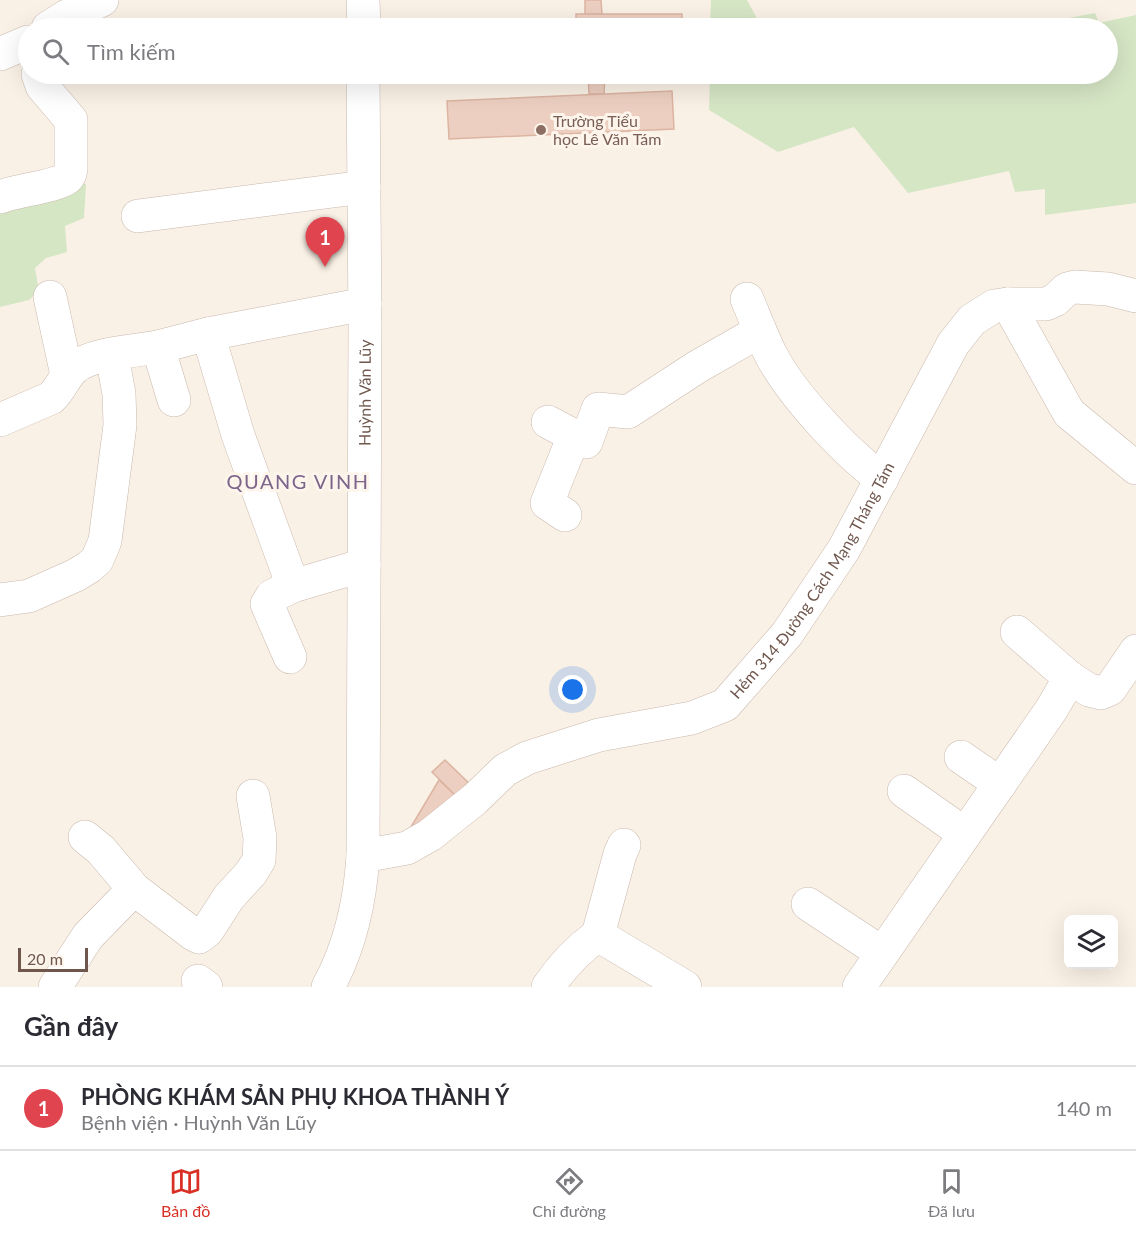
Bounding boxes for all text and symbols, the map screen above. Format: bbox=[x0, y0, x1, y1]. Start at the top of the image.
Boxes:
search box bbox=[18, 18, 1118, 84]
icon: search bbox=[39, 35, 72, 68]
text: Tìm kiếm bbox=[87, 38, 176, 65]
place label: Trường Tiểu học Lê Văn Tám bbox=[553, 111, 661, 148]
marker: Trường Tiểu học Lê Văn Tám bbox=[534, 123, 548, 137]
pin: 1 bbox=[306, 218, 344, 267]
street label: Huỳnh Văn Lũy bbox=[355, 339, 374, 446]
street label: Hẻm 314 Đường Cách Mạng Tháng Tám bbox=[725, 459, 898, 702]
district label: QUANG VINH bbox=[227, 469, 369, 493]
your location bbox=[558, 675, 587, 704]
map controls bbox=[1064, 915, 1118, 969]
button: layers bbox=[1064, 915, 1118, 969]
scale bar bbox=[18, 945, 88, 972]
text: 20 m bbox=[27, 949, 63, 968]
text: Gần đây bbox=[24, 1010, 118, 1042]
text: PHÒNG KHÁM SẢN PHỤ KHOA THÀNH Ý bbox=[81, 1083, 509, 1110]
text: 1 bbox=[38, 1096, 49, 1120]
text: 140 m bbox=[1056, 1096, 1112, 1120]
text: Bệnh viện · Huỳnh Văn Lũy bbox=[81, 1110, 316, 1134]
tab: Bản đồ bbox=[161, 1165, 210, 1220]
tab: Chỉ đường bbox=[532, 1165, 606, 1220]
tab: Đã lưu bbox=[928, 1165, 975, 1220]

